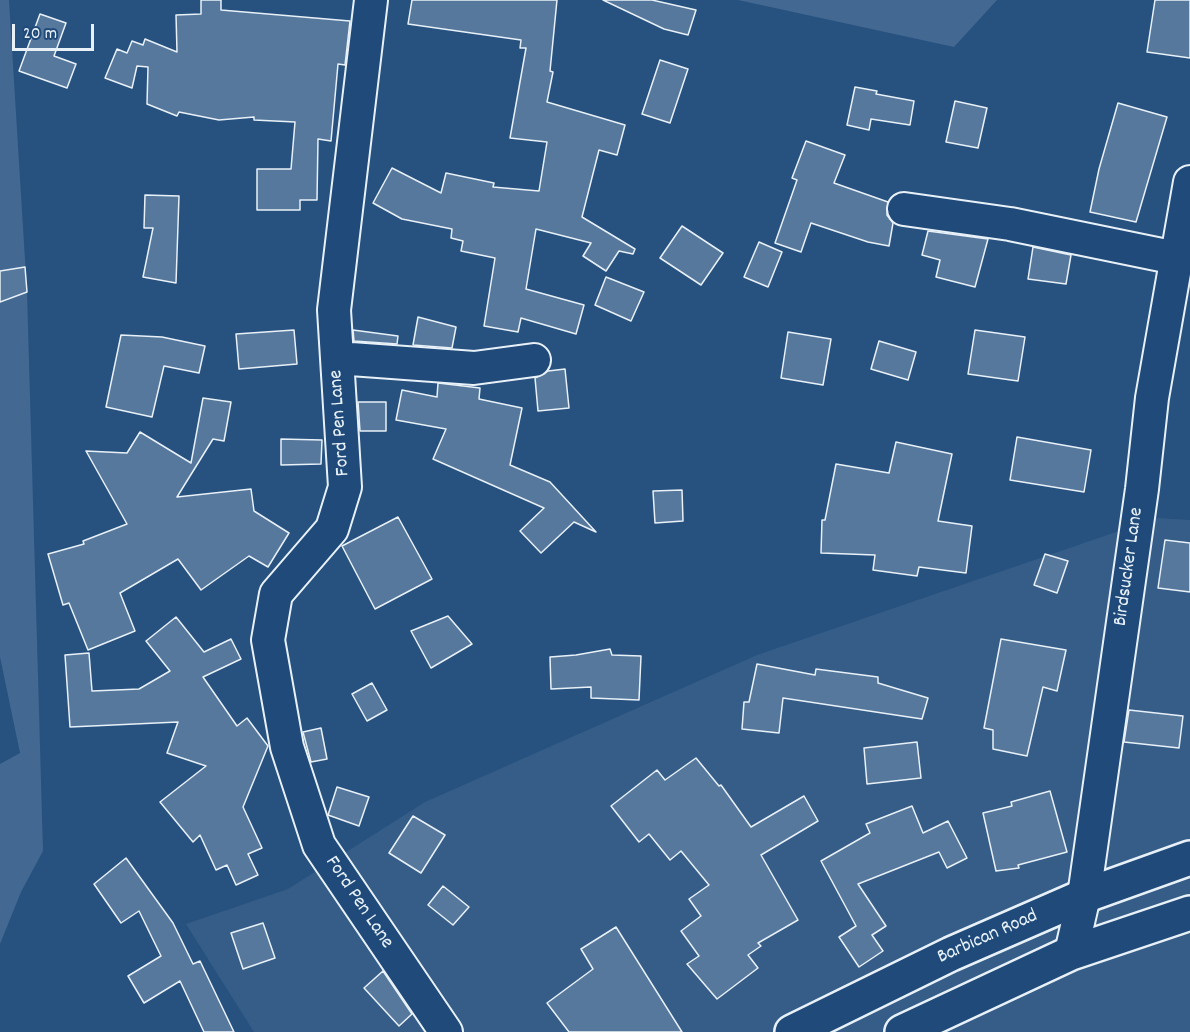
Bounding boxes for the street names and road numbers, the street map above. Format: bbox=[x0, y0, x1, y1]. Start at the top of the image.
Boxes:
street label: Ford Pen Lane bbox=[325, 369, 357, 477]
street label: Birdsucker Lane bbox=[1110, 506, 1150, 628]
street label: Ford Pen Lane bbox=[318, 852, 398, 954]
street label: Barbican Road bbox=[934, 905, 1042, 971]

